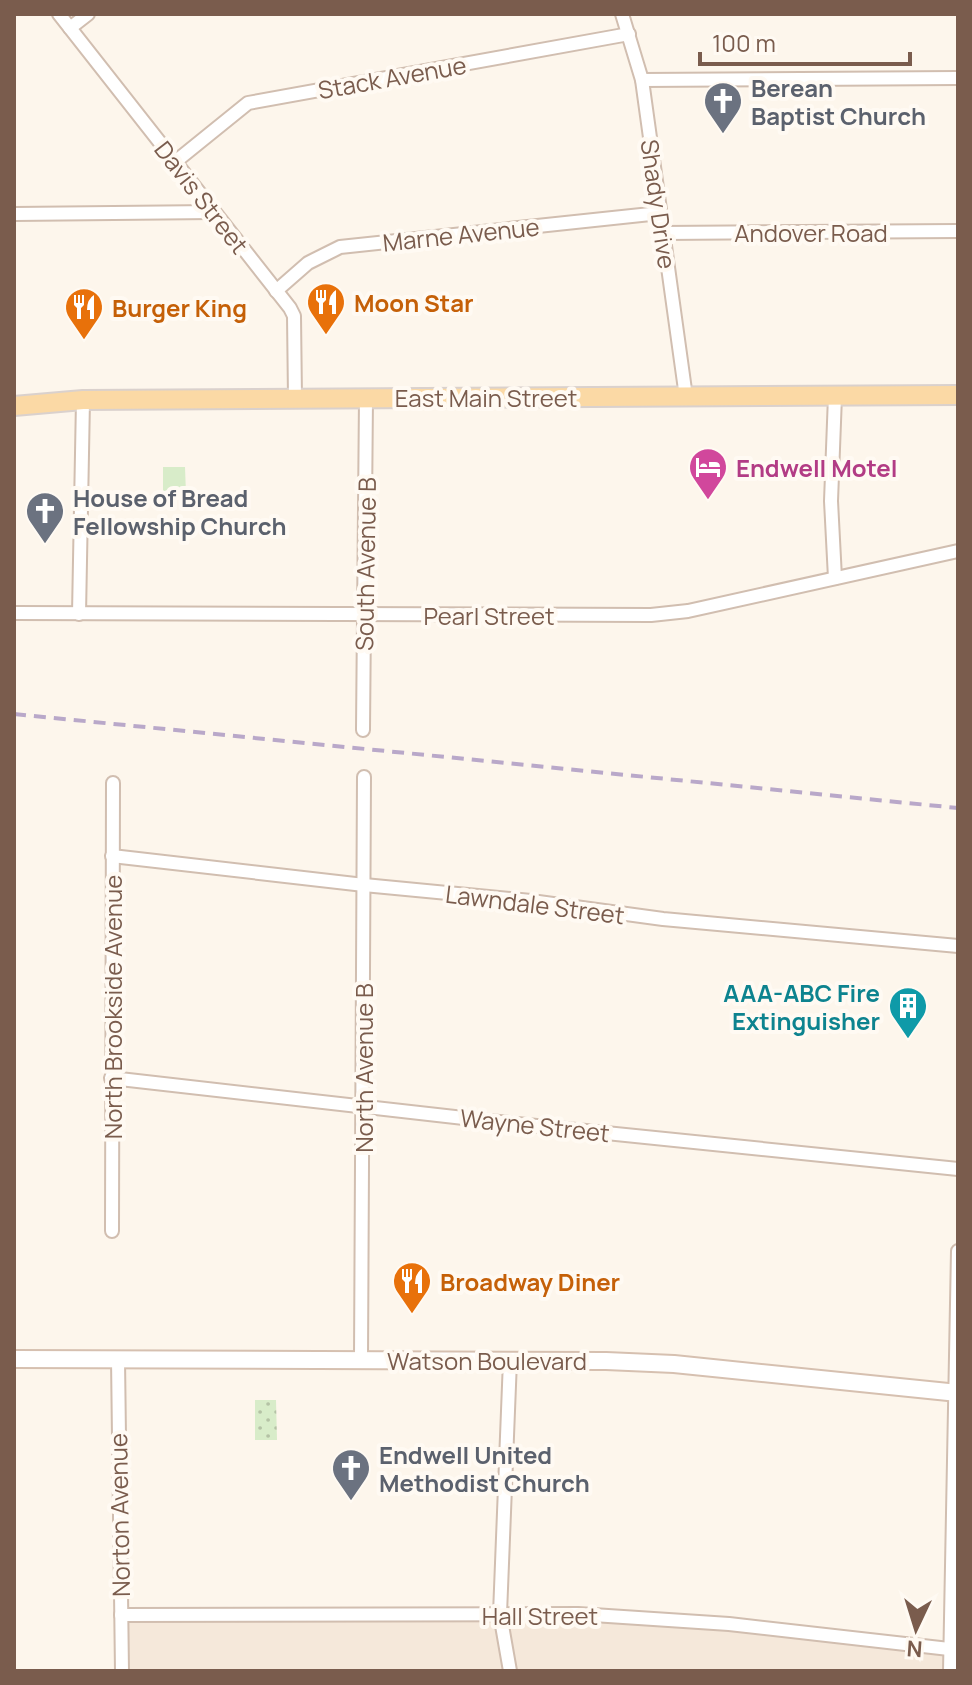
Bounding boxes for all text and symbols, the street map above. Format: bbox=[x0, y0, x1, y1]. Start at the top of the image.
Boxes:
scale bar bbox=[700, 16, 910, 66]
text: 100 m bbox=[712, 26, 776, 59]
street label: Stack Avenue bbox=[315, 48, 469, 106]
place label: Berean Baptist Church bbox=[751, 71, 926, 132]
church icon: Berean Baptist Church bbox=[702, 80, 744, 135]
street label: Davis Street bbox=[148, 134, 256, 260]
street label: Shady Drive bbox=[634, 137, 684, 271]
street label: Marne Avenue bbox=[381, 209, 541, 259]
street label: Andover Road bbox=[734, 216, 888, 249]
restaurant icon: Moon Star bbox=[305, 281, 347, 336]
restaurant icon: Burger King bbox=[63, 286, 105, 341]
place label: Moon Star bbox=[354, 286, 474, 319]
place label: Burger King bbox=[112, 291, 247, 324]
street label: East Main Street bbox=[395, 381, 577, 414]
hotel icon: Endwell Motel bbox=[687, 446, 729, 501]
place label: Endwell Motel bbox=[736, 451, 897, 484]
street label: South Avenue B bbox=[347, 477, 383, 651]
place label: House of Bread Fellowship Church bbox=[73, 481, 286, 542]
church icon: House of Bread Fellowship Church bbox=[24, 490, 66, 545]
street label: Pearl Street bbox=[423, 599, 555, 632]
street label: North Brookside Avenue bbox=[96, 875, 129, 1139]
street label: Lawndale Street bbox=[444, 877, 626, 931]
place label: AAA-ABC Fire Extinguisher bbox=[723, 976, 880, 1037]
street label: North Avenue B bbox=[347, 983, 380, 1153]
building icon: AAA-ABC Fire Extinguisher bbox=[887, 985, 929, 1040]
street label: Wayne Street bbox=[459, 1101, 611, 1149]
restaurant icon: Broadway Diner bbox=[391, 1260, 433, 1315]
place label: Broadway Diner bbox=[440, 1265, 620, 1298]
street label: Watson Boulevard bbox=[387, 1344, 587, 1377]
street label: Norton Avenue bbox=[101, 1433, 137, 1597]
place label: Endwell United Methodist Church bbox=[379, 1438, 590, 1499]
church icon: Endwell United Methodist Church bbox=[330, 1447, 372, 1502]
north arrow bbox=[876, 1589, 956, 1669]
street label: Hall Street bbox=[482, 1599, 598, 1632]
text: N bbox=[906, 1633, 924, 1664]

